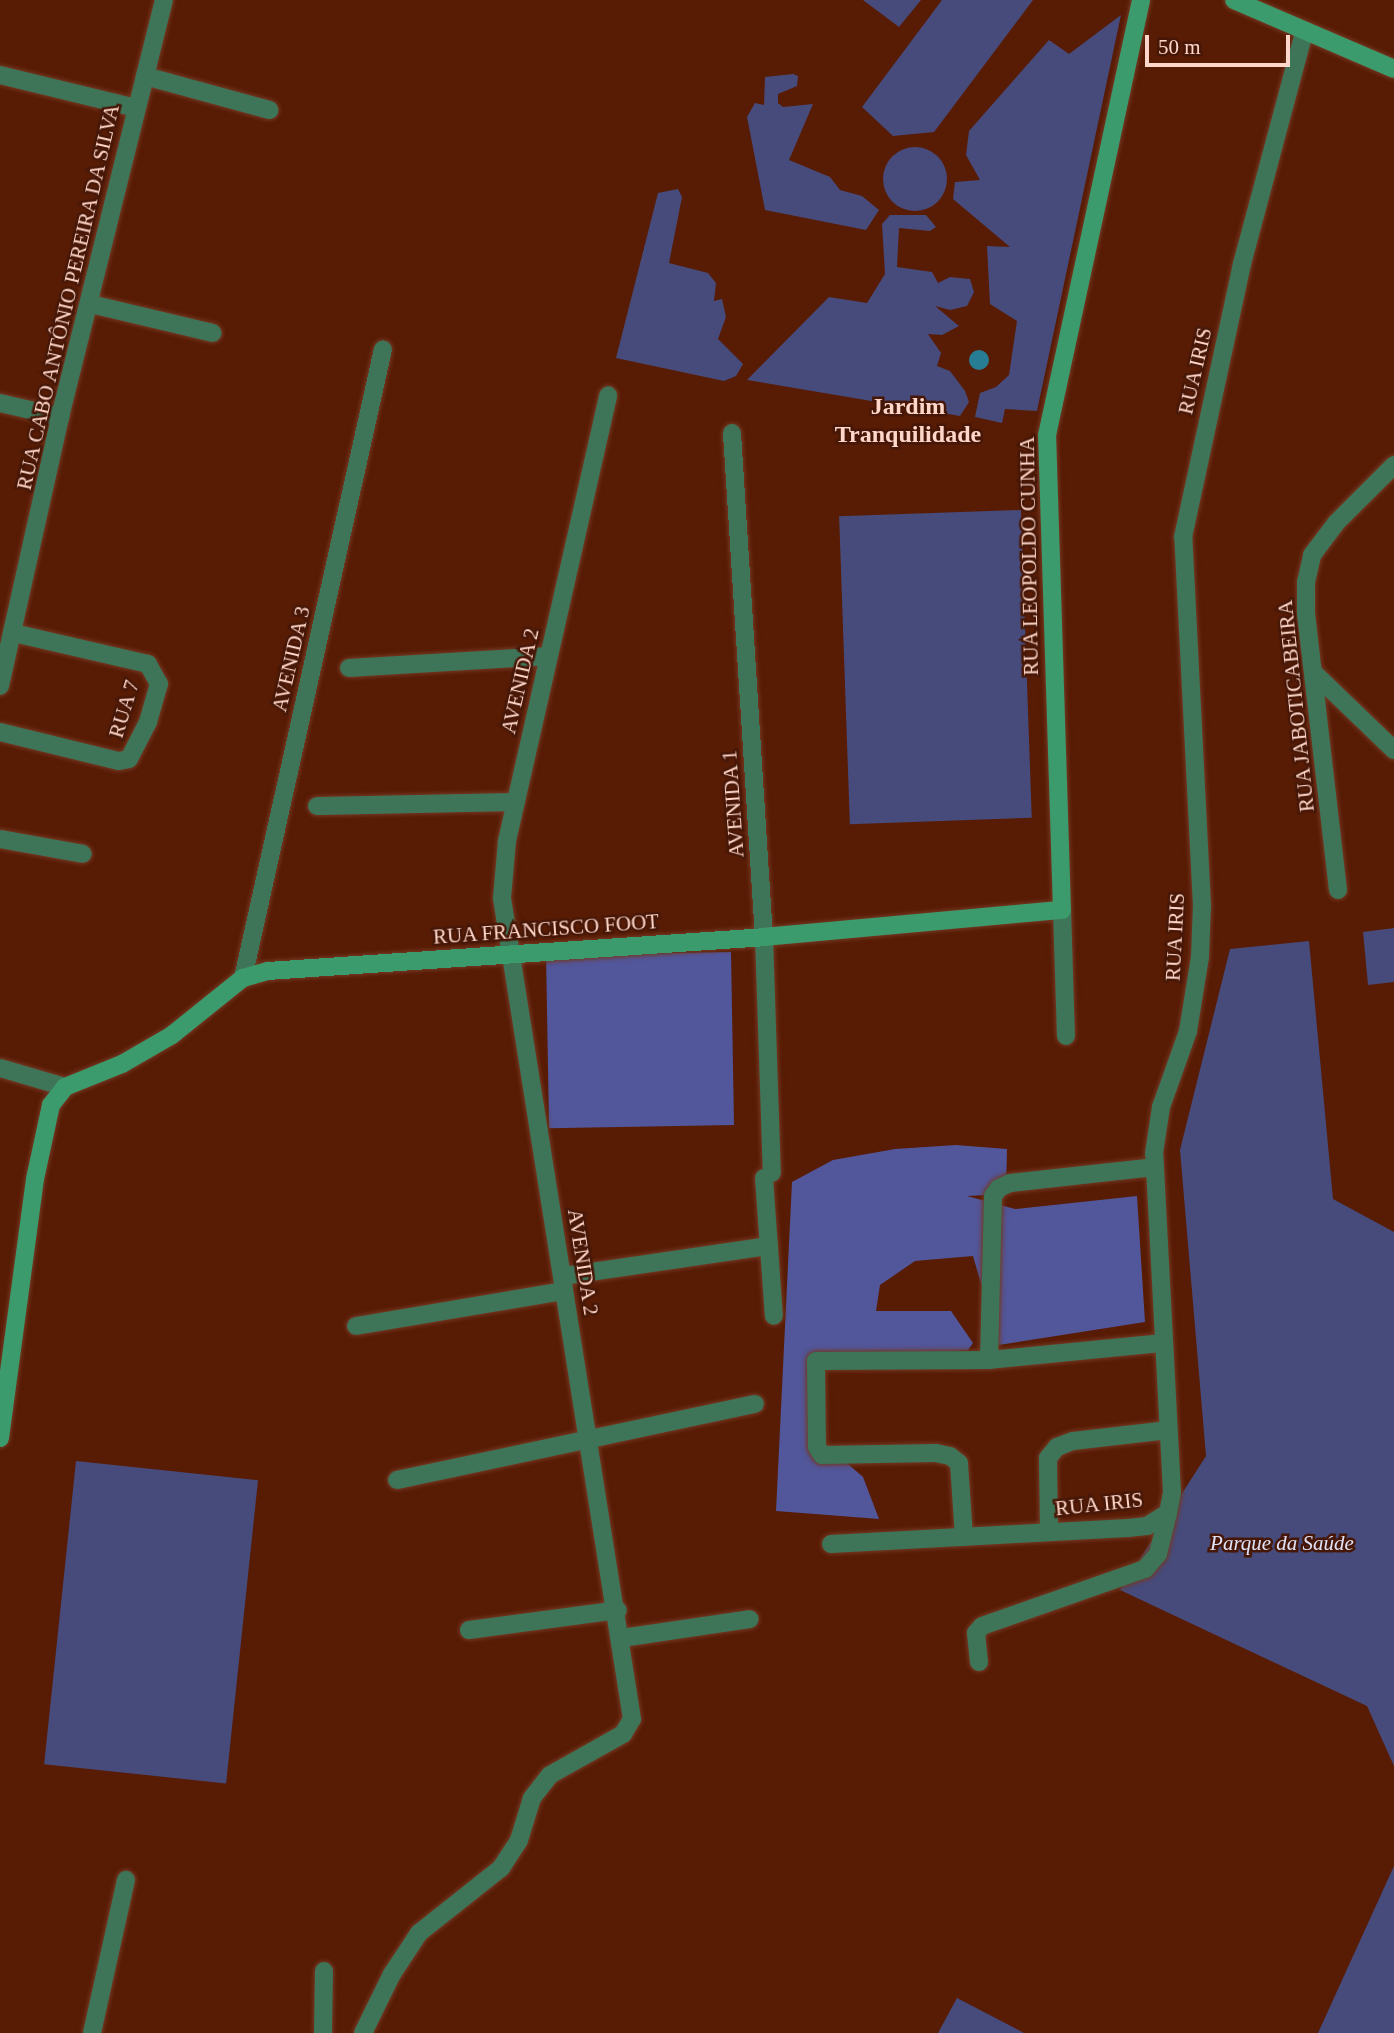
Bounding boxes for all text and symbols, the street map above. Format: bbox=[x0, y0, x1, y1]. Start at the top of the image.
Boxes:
scale bar bbox=[1149, 21, 1294, 65]
text: 50 m bbox=[1158, 35, 1201, 59]
street label: RUA CABO ANTÔNIO PEREIRA DA SILVA bbox=[11, 99, 125, 495]
street label: RUA IRIS bbox=[1173, 325, 1217, 417]
district label: Jardim Tranquilidade bbox=[835, 393, 981, 449]
street label: RUA LEOPOLDO CUNHA bbox=[1014, 436, 1044, 676]
street label: RUA JABOTICABEIRA bbox=[1272, 598, 1320, 814]
street label: AVENIDA 3 bbox=[266, 603, 316, 715]
street label: AVENIDA 2 bbox=[495, 625, 545, 737]
street label: RUA 7 bbox=[103, 677, 145, 741]
street label: AVENIDA 1 bbox=[717, 749, 749, 859]
street label: RUA IRIS bbox=[1160, 892, 1190, 982]
street label: RUA FRANCISCO FOOT bbox=[432, 908, 660, 950]
street label: AVENIDA 2 bbox=[562, 1206, 604, 1318]
street label: RUA IRIS bbox=[1053, 1487, 1145, 1521]
park label: Parque da Saúde bbox=[1210, 1530, 1354, 1556]

